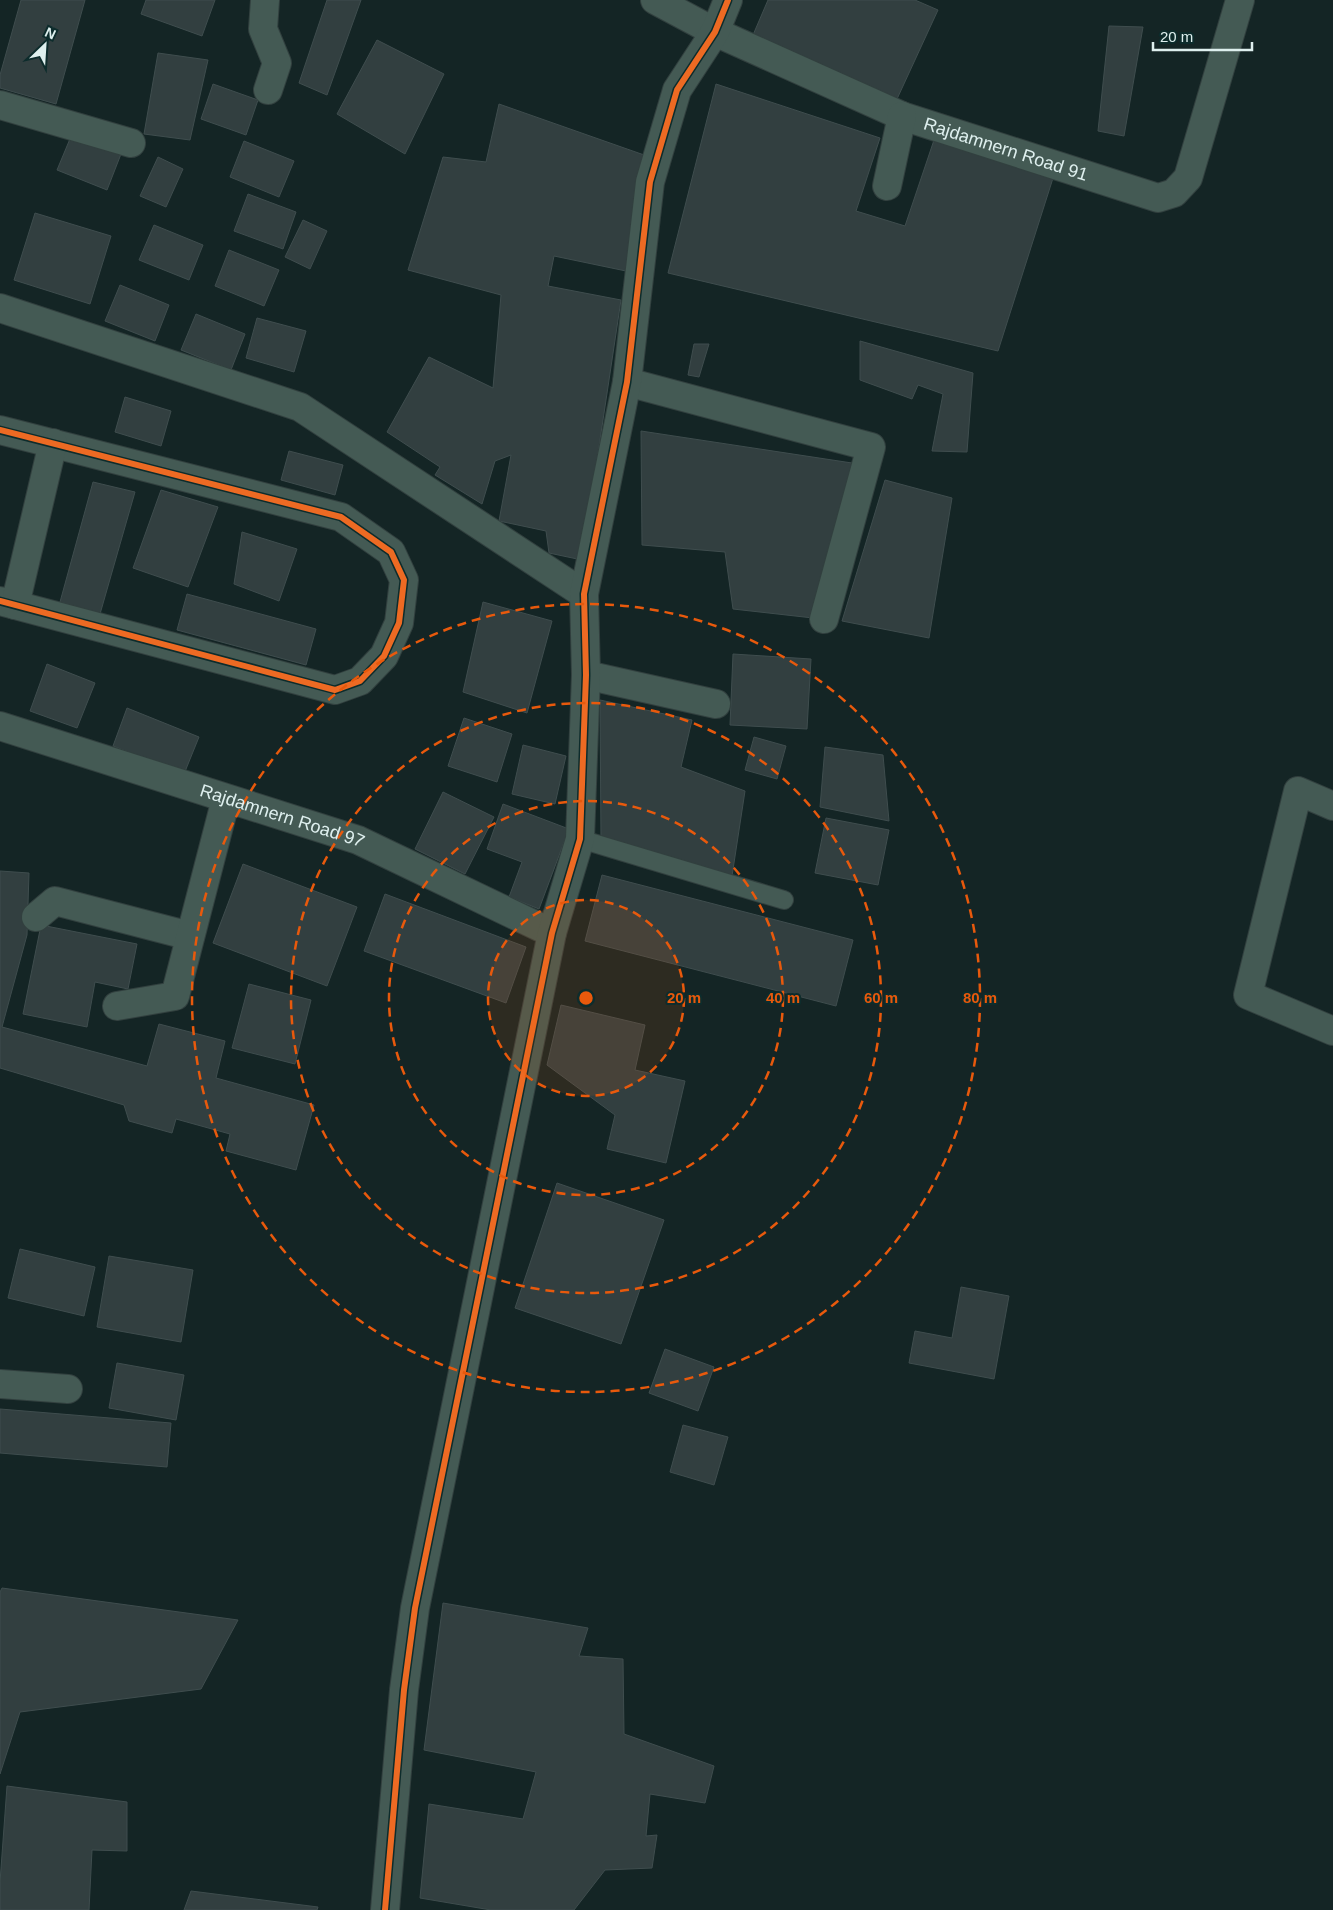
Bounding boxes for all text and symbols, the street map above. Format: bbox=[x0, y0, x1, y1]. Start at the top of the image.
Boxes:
north arrow bbox=[20, 20, 70, 70]
scale bar bbox=[1153, 20, 1252, 52]
text: N bbox=[43, 24, 58, 43]
text: 20 m bbox=[1160, 28, 1193, 45]
street label: Rajdamnern Road 91 bbox=[921, 114, 1090, 185]
street label: Rajdamnern Road 97 bbox=[197, 780, 368, 852]
centre of rings bbox=[577, 989, 595, 1007]
text: 20 m bbox=[667, 989, 701, 1006]
text: 40 m bbox=[766, 989, 800, 1006]
text: 60 m bbox=[864, 989, 898, 1006]
text: 80 m bbox=[963, 989, 997, 1006]

